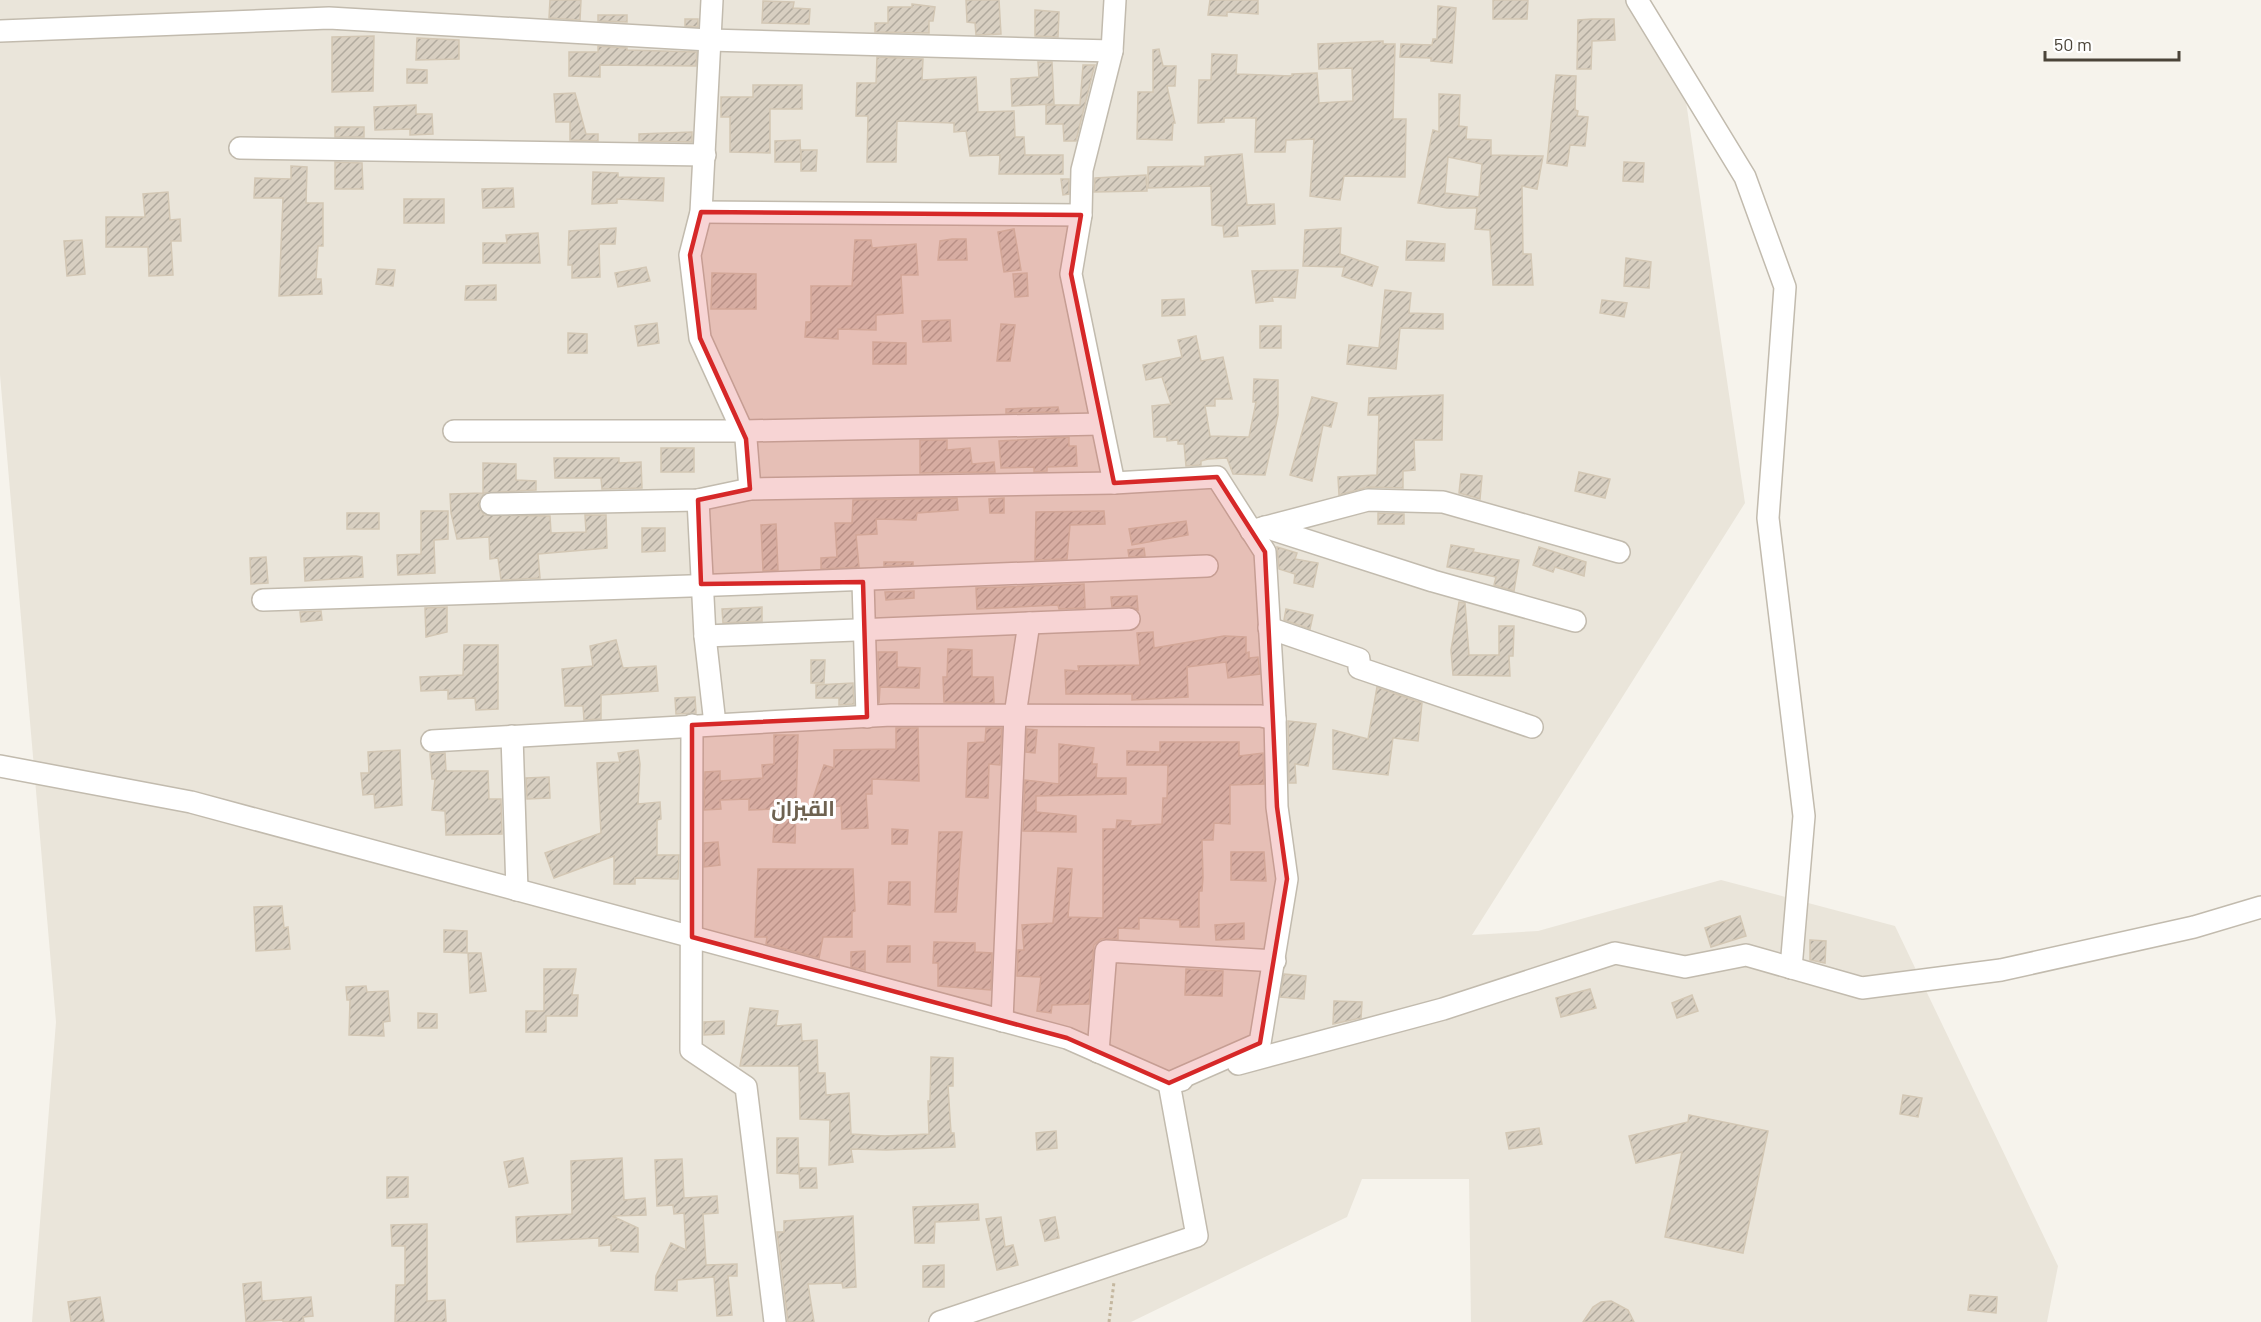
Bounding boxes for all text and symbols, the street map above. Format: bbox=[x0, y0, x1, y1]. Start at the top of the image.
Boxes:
scale bar bbox=[2045, 24, 2178, 62]
text: 50 m bbox=[2054, 33, 2092, 55]
district label: القيزان bbox=[771, 795, 835, 821]

